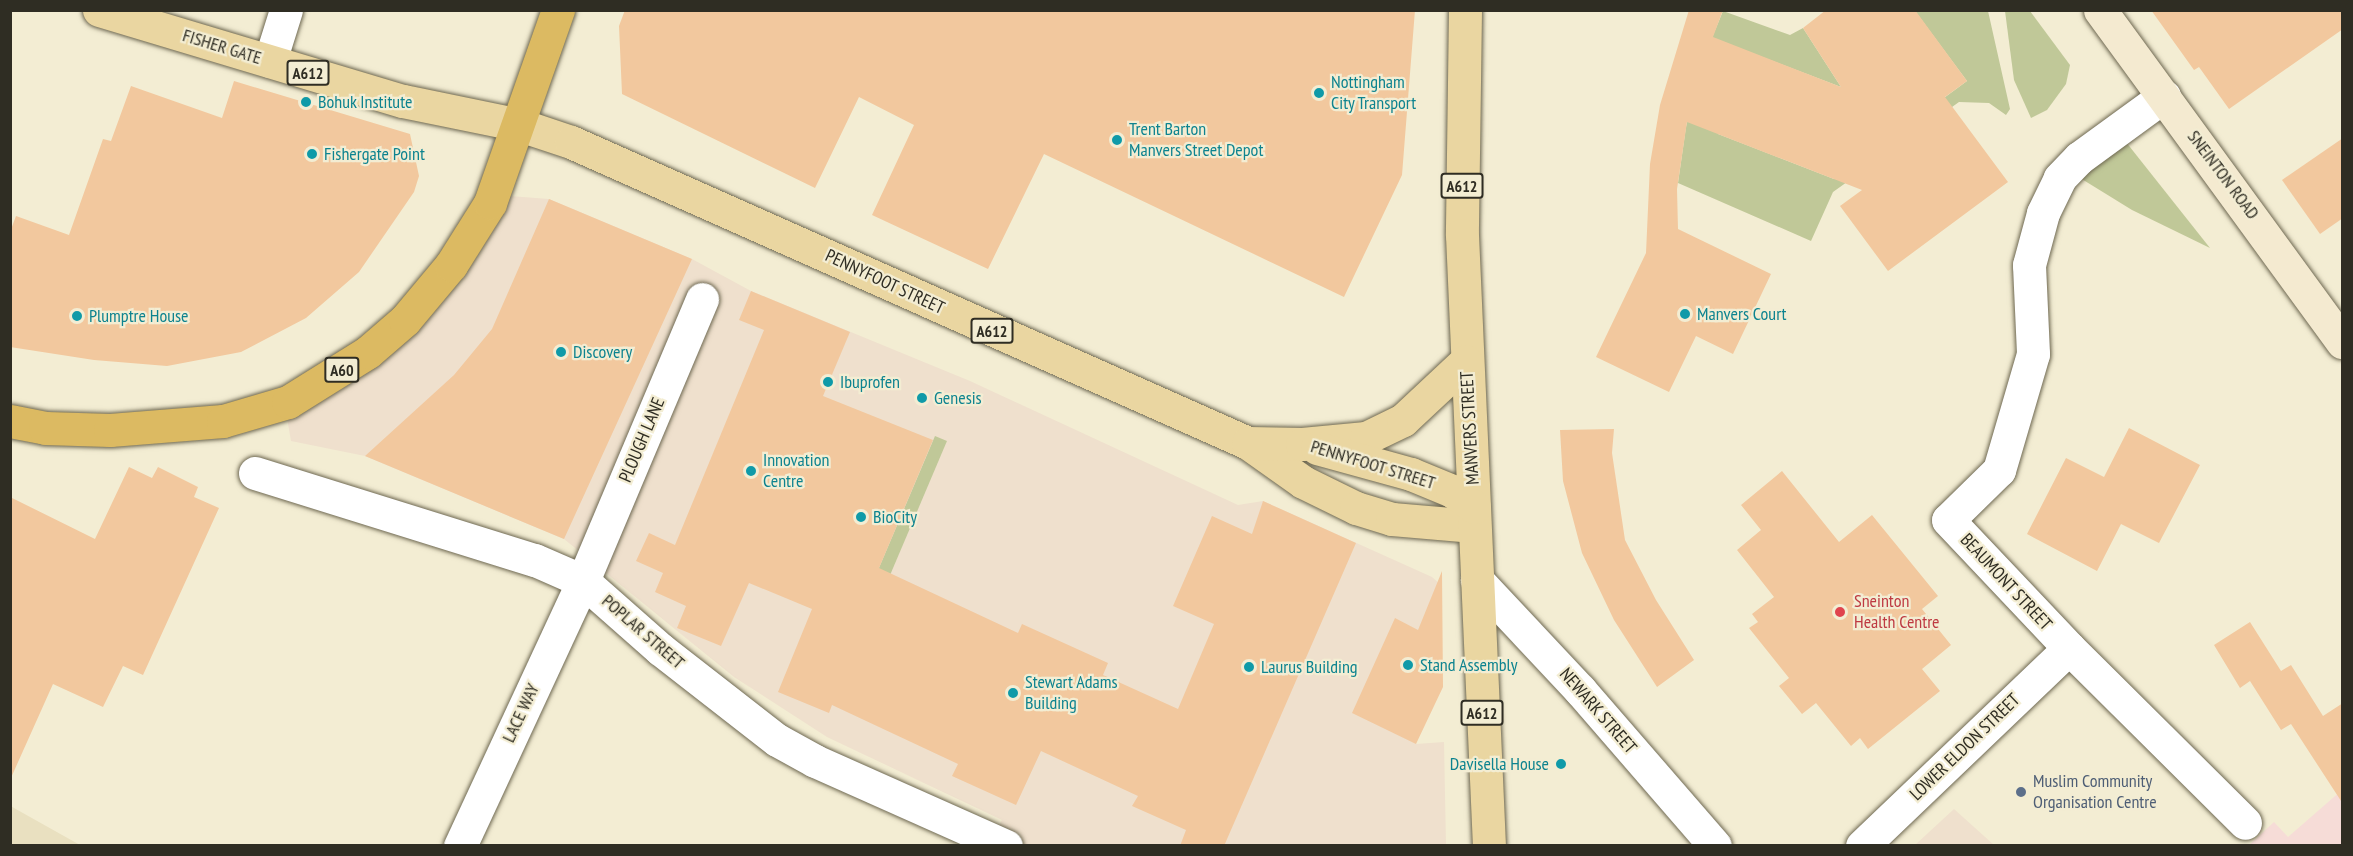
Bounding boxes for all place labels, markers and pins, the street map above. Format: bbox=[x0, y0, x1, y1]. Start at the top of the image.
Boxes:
place label: Nottingham City Transport bbox=[1331, 72, 1417, 115]
marker: Nottingham City Transport bbox=[1312, 86, 1326, 100]
place label: Bohuk Institute bbox=[318, 91, 413, 113]
marker: Bohuk Institute bbox=[299, 95, 313, 109]
place label: Trent Barton Manvers Street Depot bbox=[1129, 119, 1263, 162]
marker: Trent Barton Manvers Street Depot bbox=[1110, 133, 1124, 147]
place label: Fishergate Point bbox=[324, 143, 425, 165]
marker: Fishergate Point bbox=[305, 147, 319, 161]
place label: Manvers Court bbox=[1697, 303, 1786, 325]
place label: Plumptre House bbox=[89, 305, 189, 327]
marker: Manvers Court bbox=[1678, 307, 1692, 321]
marker: Plumptre House bbox=[70, 309, 84, 323]
place label: Discovery bbox=[573, 341, 632, 363]
marker: Discovery bbox=[554, 345, 568, 359]
place label: Ibuprofen bbox=[840, 371, 900, 393]
marker: Ibuprofen bbox=[821, 375, 835, 389]
place label: Genesis bbox=[934, 387, 982, 409]
marker: Genesis bbox=[915, 391, 929, 405]
place label: Innovation Centre bbox=[763, 450, 829, 492]
marker: Innovation Centre bbox=[744, 464, 758, 478]
place label: BioCity bbox=[873, 506, 917, 528]
marker: BioCity bbox=[854, 510, 868, 524]
place label: Sneinton Health Centre bbox=[1854, 591, 1940, 634]
marker: Sneinton Health Centre bbox=[1831, 603, 1849, 621]
place label: Stand Assembly bbox=[1420, 654, 1518, 676]
place label: Laurus Building bbox=[1261, 656, 1358, 678]
marker: Stand Assembly bbox=[1401, 658, 1415, 672]
marker: Laurus Building bbox=[1242, 660, 1256, 674]
place label: Stewart Adams Building bbox=[1025, 672, 1118, 714]
marker: Stewart Adams Building bbox=[1006, 686, 1020, 700]
place label: Davisella House bbox=[1450, 753, 1549, 775]
marker: Davisella House bbox=[1554, 757, 1568, 771]
place label: Muslim Community Organisation Centre bbox=[2033, 771, 2157, 814]
marker: Muslim Community Organisation Centre bbox=[2014, 785, 2028, 799]

